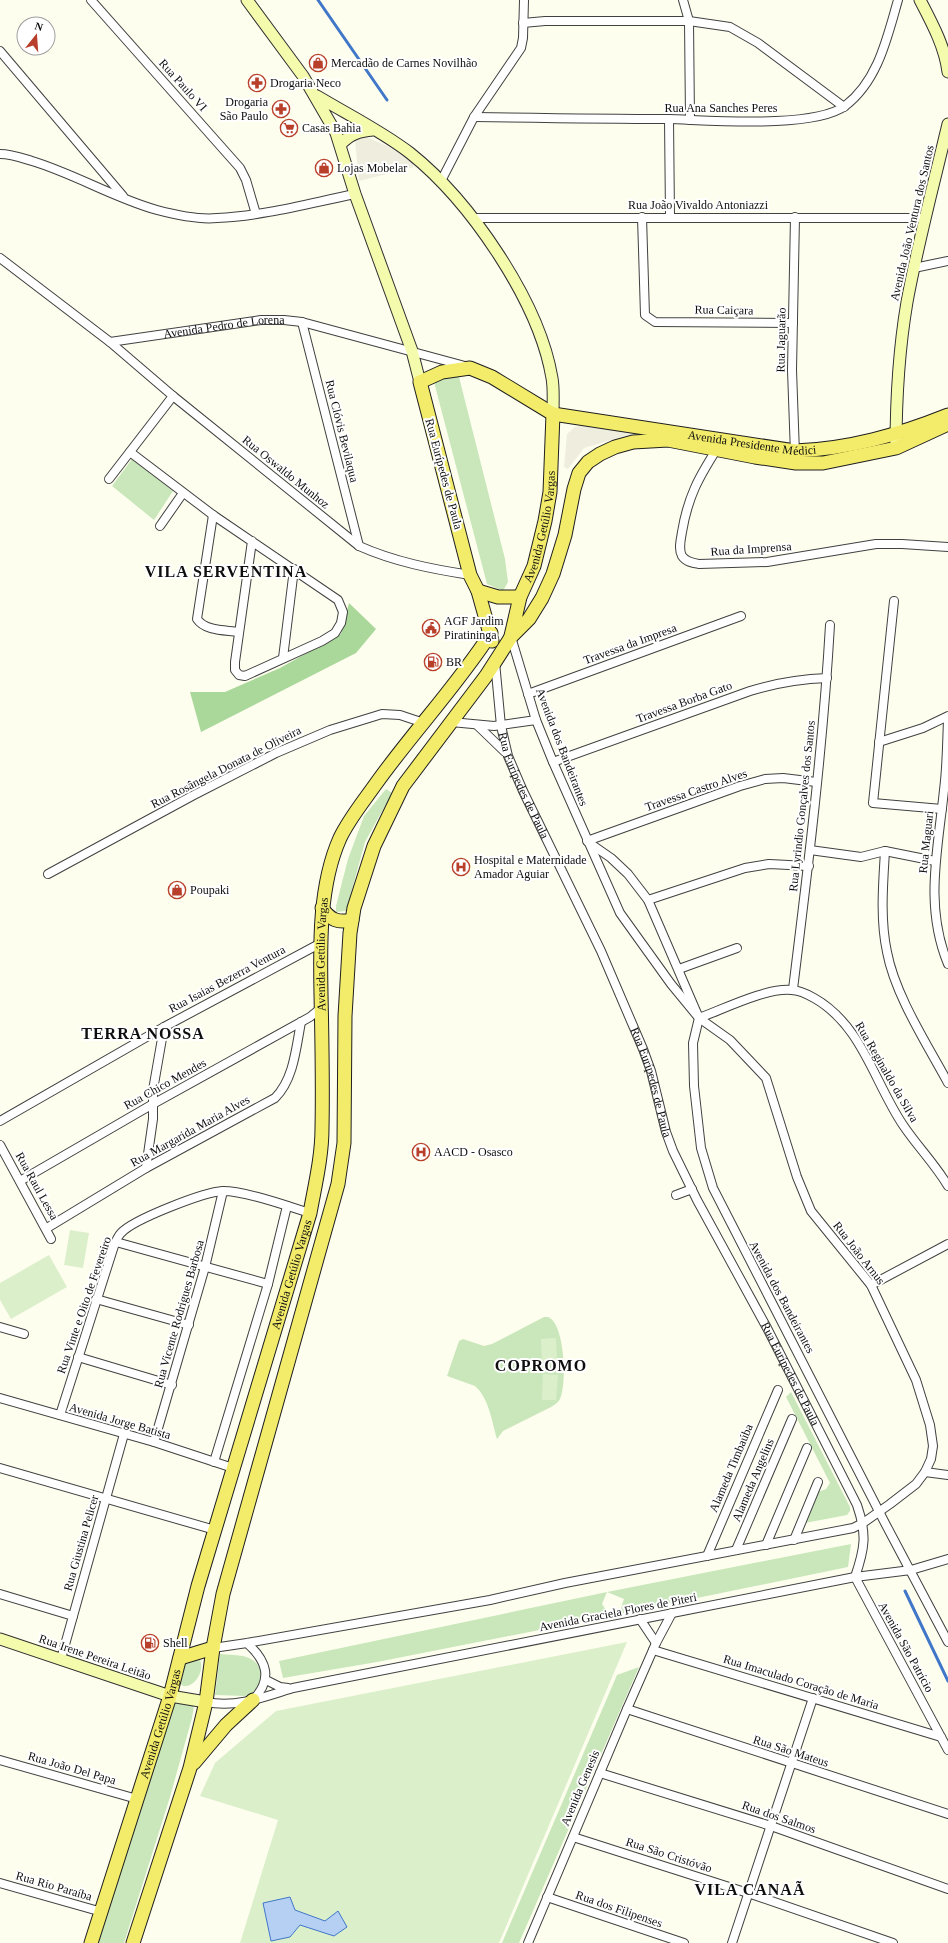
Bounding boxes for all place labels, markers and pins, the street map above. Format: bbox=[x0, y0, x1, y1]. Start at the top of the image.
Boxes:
shop icon: Mercadão de Carnes Novilhão bbox=[308, 53, 328, 73]
place label: Mercadão de Carnes Novilhão bbox=[331, 56, 477, 70]
pharmacy icon: Drogaria Neco bbox=[247, 73, 267, 93]
place label: Drogaria Neco bbox=[270, 76, 341, 90]
place label: Drogaria São Paulo bbox=[220, 95, 269, 123]
pharmacy icon: Drogaria São Paulo bbox=[271, 99, 291, 119]
supermarket icon: Casas Bahia bbox=[279, 118, 299, 138]
place label: Casas Bahia bbox=[302, 121, 362, 135]
shop icon: Lojas Mobelar bbox=[314, 158, 334, 178]
place label: Lojas Mobelar bbox=[337, 161, 407, 175]
place label: AGF Jardim Piratininga bbox=[444, 614, 504, 642]
public building icon: AGF Jardim Piratininga bbox=[421, 618, 441, 638]
fuel station icon: BR bbox=[423, 652, 443, 672]
place label: BR bbox=[446, 655, 462, 669]
place label: Hospital e Maternidade Amador Aguiar bbox=[474, 853, 587, 881]
hospital icon: Hospital e Maternidade Amador Aguiar bbox=[451, 857, 471, 877]
shop icon: Poupaki bbox=[167, 880, 187, 900]
place label: Poupaki bbox=[190, 883, 230, 897]
hospital icon: AACD - Osasco bbox=[411, 1142, 431, 1162]
place label: AACD - Osasco bbox=[434, 1145, 513, 1159]
fuel station icon: Shell bbox=[140, 1633, 160, 1653]
place label: Shell bbox=[163, 1636, 188, 1650]

